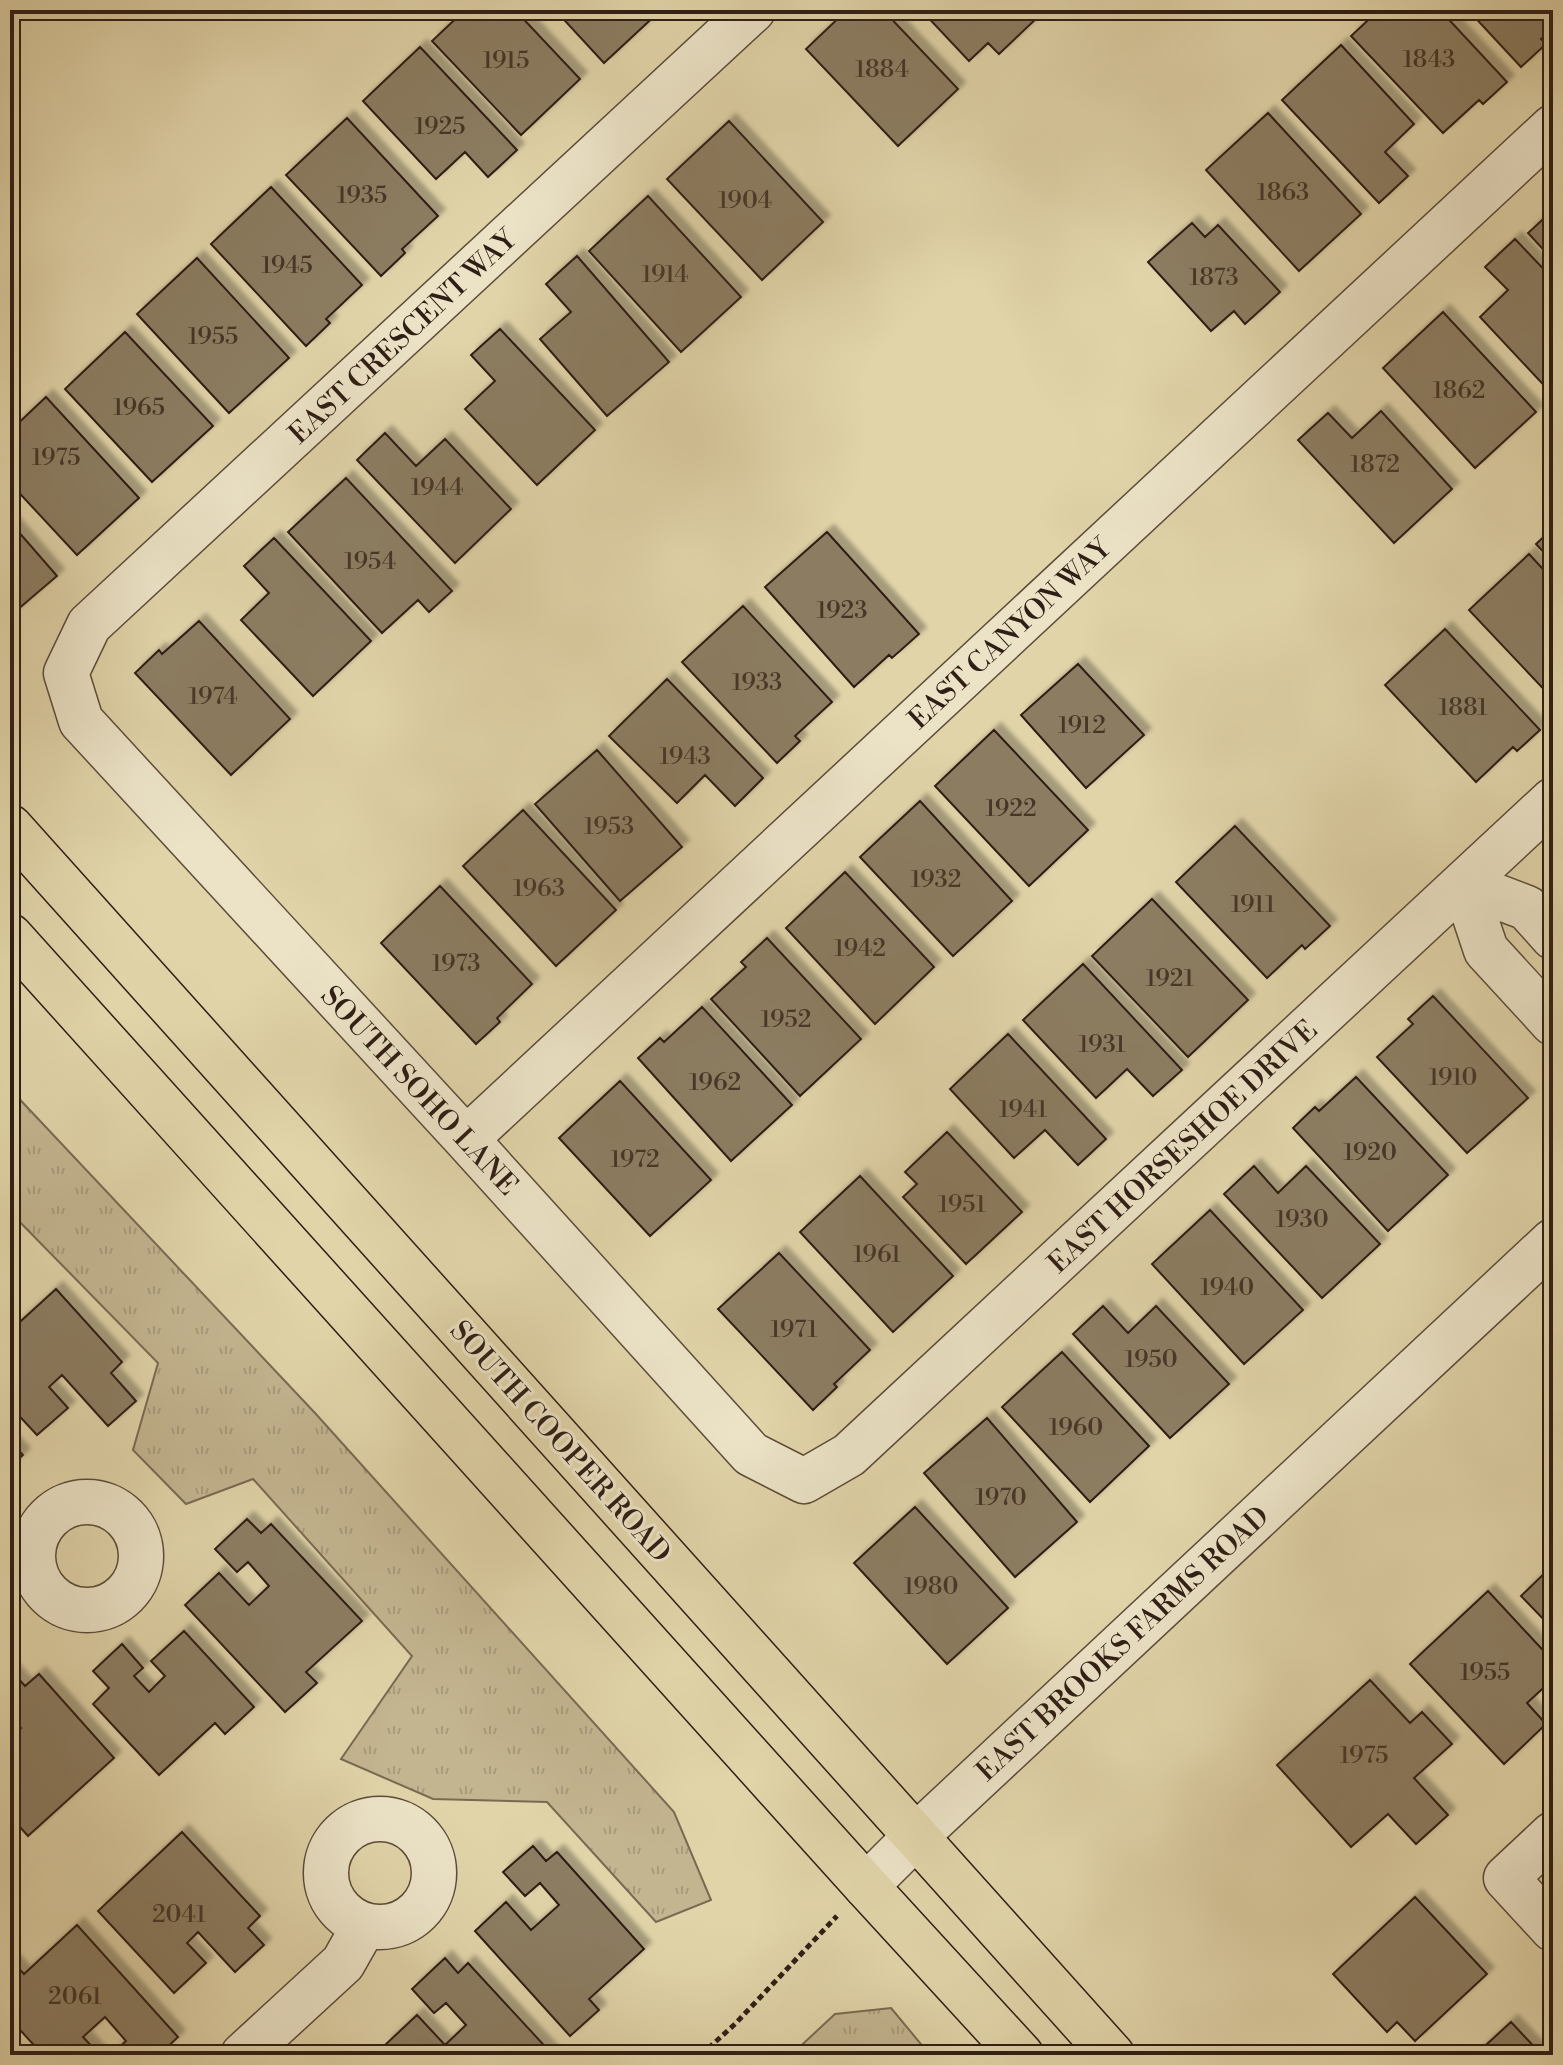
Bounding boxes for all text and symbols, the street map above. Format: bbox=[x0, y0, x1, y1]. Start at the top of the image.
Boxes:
house number: 1843 bbox=[1403, 45, 1455, 75]
house number: 1915 bbox=[483, 46, 529, 76]
house number: 1884 bbox=[855, 55, 909, 85]
house number: 1925 bbox=[415, 112, 465, 142]
house number: 1863 bbox=[1257, 178, 1309, 208]
house number: 1935 bbox=[337, 181, 387, 211]
house number: 1904 bbox=[718, 186, 772, 216]
street label: EAST CRESCENT WAY bbox=[282, 221, 525, 452]
house number: 1945 bbox=[261, 251, 313, 281]
house number: 1914 bbox=[642, 260, 688, 290]
house number: 1873 bbox=[1189, 263, 1239, 293]
house number: 1955 bbox=[188, 322, 238, 352]
house number: 1862 bbox=[1433, 376, 1485, 406]
house number: 1965 bbox=[113, 393, 165, 423]
house number: 1975 bbox=[32, 443, 80, 473]
house number: 1872 bbox=[1350, 450, 1400, 480]
house number: 1944 bbox=[411, 473, 463, 503]
street label: EAST CANYON WAY bbox=[901, 530, 1120, 737]
house number: 1954 bbox=[344, 547, 396, 577]
house number: 1923 bbox=[817, 596, 867, 626]
house number: 1933 bbox=[732, 668, 782, 698]
house number: 1974 bbox=[188, 682, 238, 712]
house number: 1881 bbox=[1438, 693, 1488, 723]
house number: 1912 bbox=[1058, 711, 1106, 741]
house number: 1943 bbox=[659, 742, 711, 772]
house number: 1922 bbox=[985, 794, 1037, 824]
house number: 1953 bbox=[584, 812, 634, 842]
house number: 1932 bbox=[911, 865, 961, 895]
house number: 1963 bbox=[513, 874, 565, 904]
house number: 1911 bbox=[1231, 890, 1276, 920]
house number: 1942 bbox=[834, 934, 886, 964]
house number: 1973 bbox=[431, 949, 481, 979]
house number: 1921 bbox=[1146, 964, 1195, 994]
street label: SOUTH SOHO LANE bbox=[313, 979, 525, 1203]
house number: 1952 bbox=[761, 1005, 811, 1035]
street label: EAST HORSESHOE DRIVE bbox=[1041, 1013, 1325, 1281]
house number: 1931 bbox=[1078, 1030, 1126, 1060]
house number: 1910 bbox=[1429, 1063, 1477, 1093]
house number: 1962 bbox=[689, 1068, 741, 1098]
house number: 1941 bbox=[999, 1095, 1048, 1125]
house number: 1920 bbox=[1343, 1138, 1397, 1168]
house number: 1972 bbox=[610, 1145, 660, 1175]
house number: 1951 bbox=[938, 1190, 986, 1220]
house number: 1930 bbox=[1275, 1205, 1329, 1235]
house number: 1961 bbox=[853, 1240, 902, 1270]
house number: 1940 bbox=[1200, 1273, 1254, 1303]
street label: SOUTH COOPER ROAD bbox=[442, 1314, 678, 1570]
house number: 1971 bbox=[770, 1315, 818, 1345]
house number: 1950 bbox=[1124, 1345, 1178, 1375]
house number: 1960 bbox=[1049, 1413, 1103, 1443]
house number: 1970 bbox=[975, 1483, 1027, 1513]
street label: EAST BROOKS FARMS ROAD bbox=[969, 1499, 1277, 1789]
house number: 1980 bbox=[904, 1572, 958, 1602]
house number: 1955 bbox=[1460, 1658, 1510, 1688]
house number: 1975 bbox=[1340, 1741, 1388, 1771]
house number: 2041 bbox=[152, 1900, 207, 1930]
house number: 2061 bbox=[48, 1982, 103, 2012]

